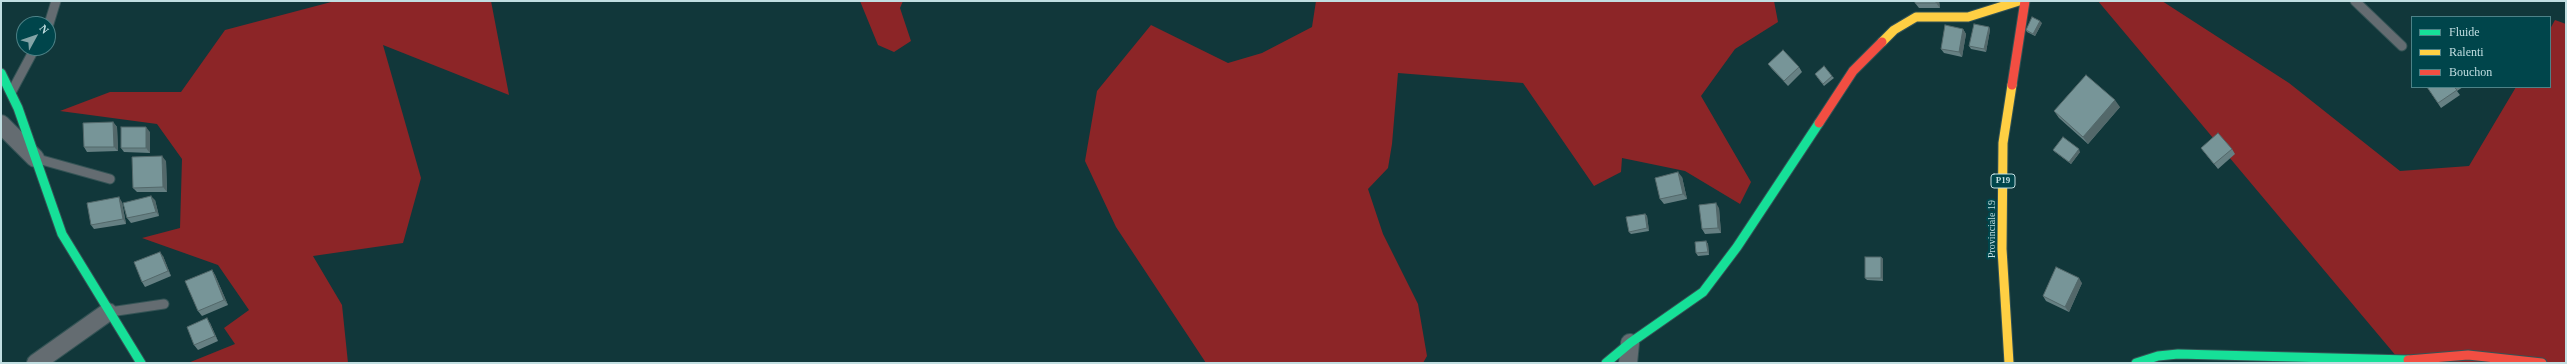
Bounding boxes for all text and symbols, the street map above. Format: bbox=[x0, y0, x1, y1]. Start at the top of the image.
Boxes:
north arrow bbox=[16, 16, 56, 56]
legend bbox=[2411, 16, 2551, 88]
text: N bbox=[37, 22, 52, 36]
text: Fluide bbox=[2449, 25, 2480, 39]
text: Ralenti bbox=[2449, 45, 2484, 59]
text: Bouchon bbox=[2449, 65, 2492, 79]
road number: P19 bbox=[1991, 174, 2015, 188]
street label: Provinciale 19 bbox=[1986, 200, 1998, 258]

